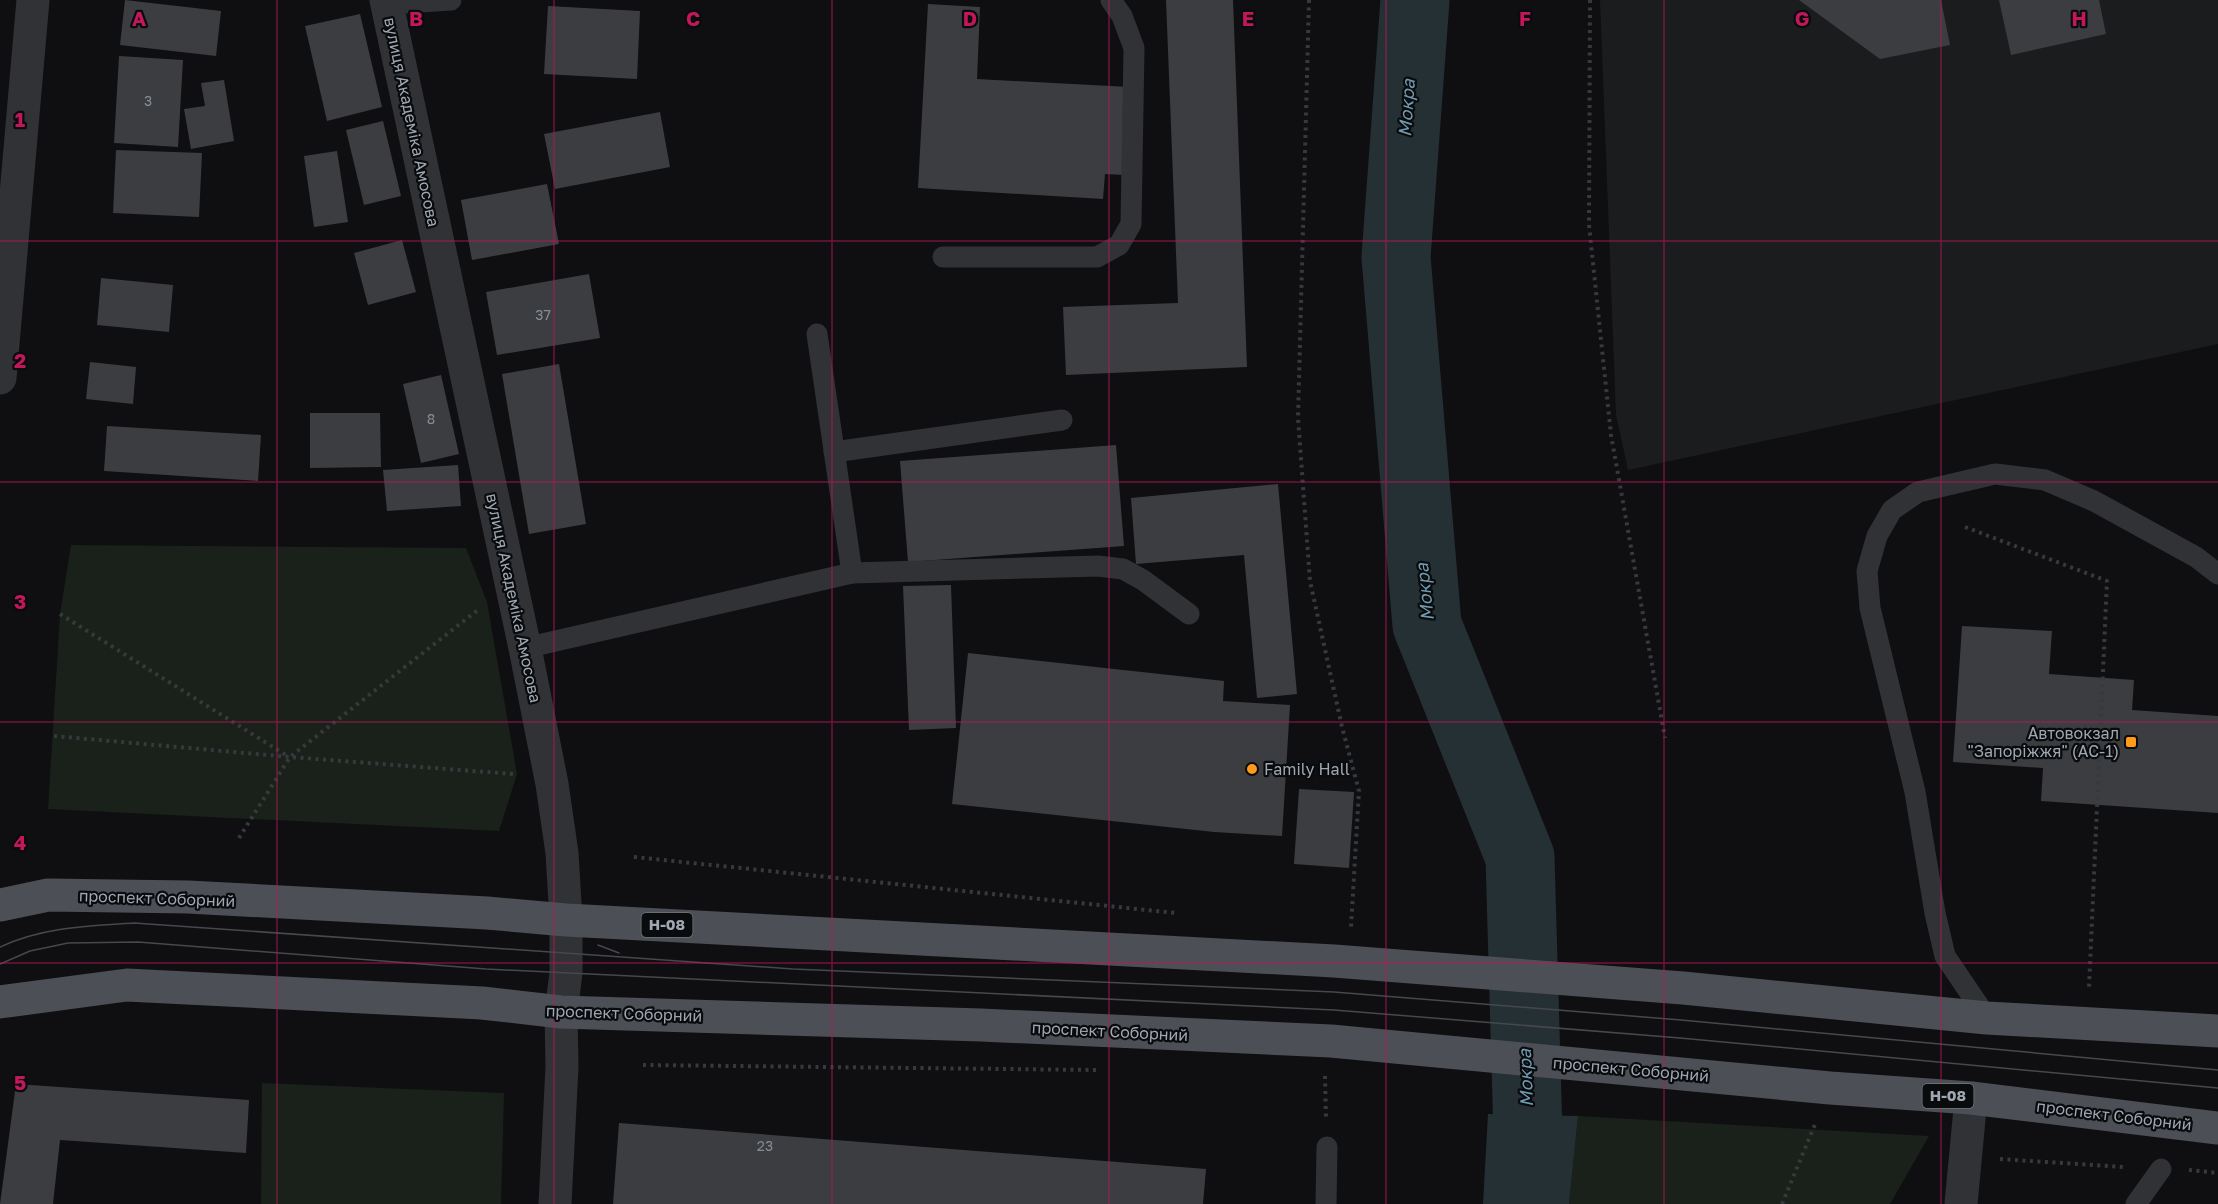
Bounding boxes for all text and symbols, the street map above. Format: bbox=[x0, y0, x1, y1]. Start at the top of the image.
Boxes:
text: A bbox=[132, 6, 146, 30]
text: B bbox=[409, 6, 423, 30]
text: C bbox=[686, 6, 700, 30]
text: D bbox=[963, 6, 977, 30]
text: E bbox=[1242, 6, 1254, 30]
text: F bbox=[1519, 6, 1531, 30]
text: G bbox=[1795, 6, 1809, 30]
text: H bbox=[2071, 6, 2087, 30]
street label: вулиця Академіка Амосова bbox=[380, 15, 444, 229]
water label: Мокра bbox=[1393, 77, 1419, 138]
house number: 3 bbox=[144, 92, 152, 109]
text: 1 bbox=[15, 107, 25, 131]
house number: 37 bbox=[535, 306, 551, 323]
text: 2 bbox=[14, 348, 26, 372]
house number: 8 bbox=[427, 410, 435, 427]
street label: вулиця Академіка Амосова bbox=[482, 491, 546, 705]
water label: Мокра bbox=[1410, 561, 1438, 622]
text: 3 bbox=[14, 589, 26, 613]
place label: Автовокзал "Запоріжжя" (АС-1) bbox=[1968, 723, 2119, 761]
marker: Автовокзал "Запоріжжя" (АС-1) bbox=[2124, 735, 2138, 749]
place label: Family Hall bbox=[1264, 759, 1350, 779]
marker: Family Hall bbox=[1245, 762, 1259, 776]
text: 4 bbox=[14, 830, 26, 854]
street label: проспект Соборний bbox=[78, 885, 236, 911]
road number: Н-08 bbox=[642, 913, 692, 937]
street label: проспект Соборний bbox=[545, 1000, 703, 1026]
street label: проспект Соборний bbox=[1031, 1017, 1189, 1045]
water label: Мокра bbox=[1513, 1048, 1537, 1107]
street label: проспект Соборний bbox=[1552, 1052, 1710, 1086]
text: 5 bbox=[14, 1070, 26, 1094]
road number: Н-08 bbox=[1922, 1084, 1974, 1108]
street label: проспект Соборний bbox=[2035, 1096, 2193, 1134]
house number: 23 bbox=[757, 1137, 773, 1154]

